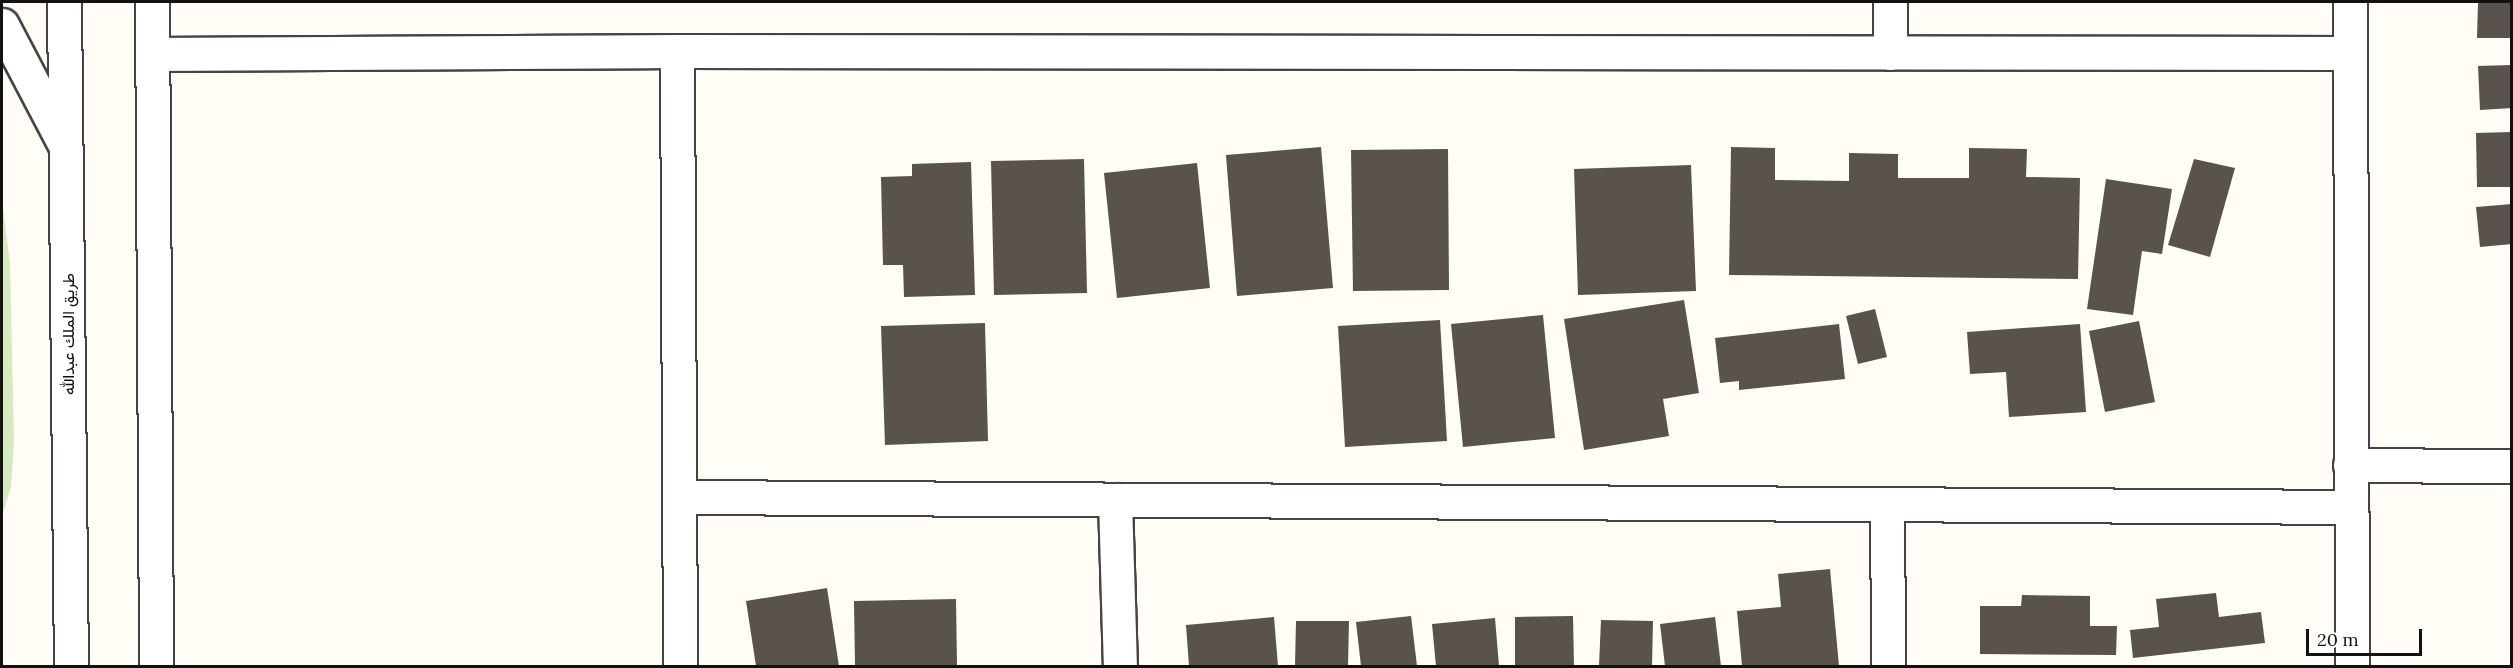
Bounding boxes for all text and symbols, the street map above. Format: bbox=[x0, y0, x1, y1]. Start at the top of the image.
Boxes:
street label: طريق الملك عبدالله bbox=[58, 273, 78, 395]
scale bar bbox=[2309, 617, 2424, 655]
text: 20 m bbox=[2317, 628, 2359, 651]

